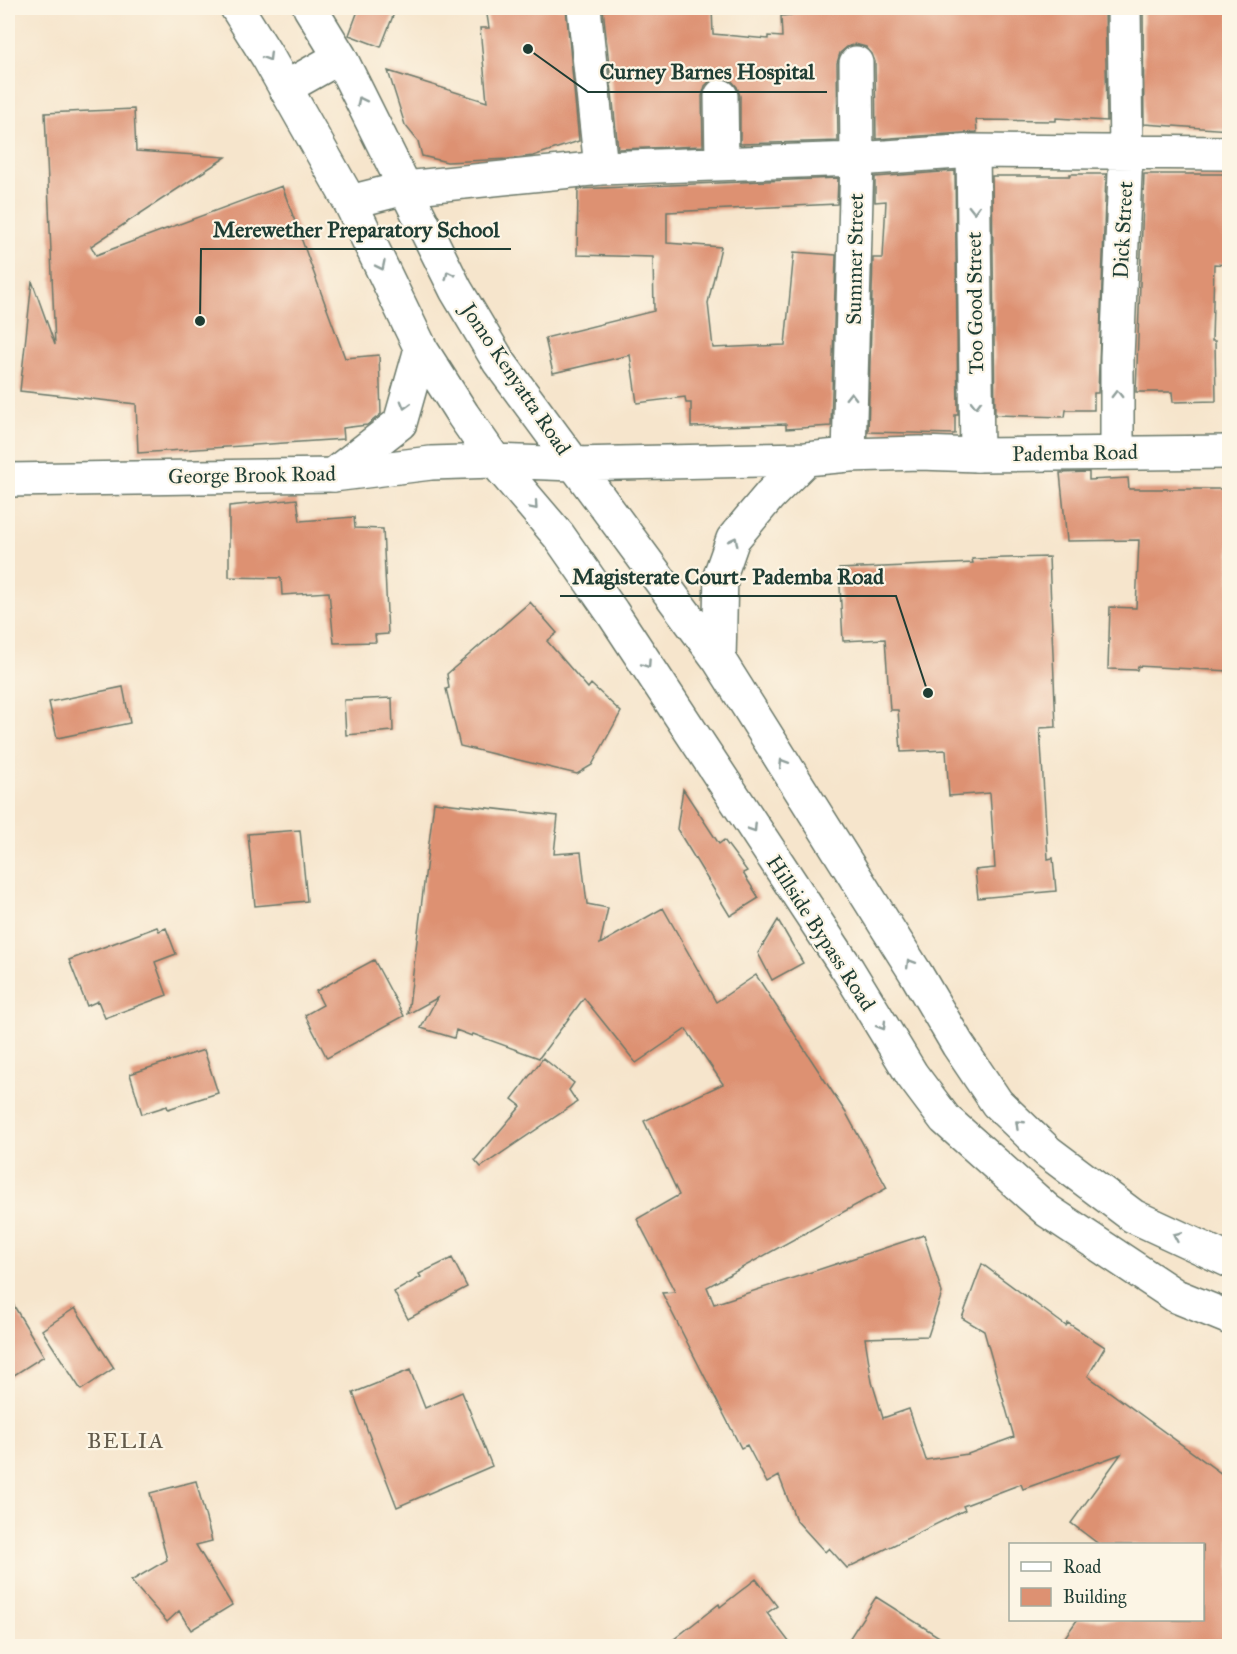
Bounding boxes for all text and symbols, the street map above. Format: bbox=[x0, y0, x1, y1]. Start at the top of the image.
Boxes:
one-way arrow bbox=[260, 51, 272, 61]
callout: Curney Barnes Hospital bbox=[588, 52, 827, 92]
text: Curney Barnes Hospital bbox=[600, 58, 815, 85]
one-way arrow bbox=[357, 96, 369, 107]
street label: Dick Street bbox=[1107, 180, 1139, 279]
street label: Summer Street bbox=[841, 192, 869, 325]
one-way arrow bbox=[968, 205, 980, 214]
callout: Merewether Preparatory School bbox=[201, 209, 511, 249]
text: Merewether Preparatory School bbox=[213, 216, 500, 243]
street label: Too Good Street bbox=[961, 231, 989, 375]
one-way arrow bbox=[373, 259, 385, 270]
one-way arrow bbox=[444, 271, 456, 282]
street label: Jomo Kenyatta Road bbox=[454, 296, 577, 460]
one-way arrow bbox=[1111, 389, 1123, 398]
one-way arrow bbox=[845, 392, 857, 401]
one-way arrow bbox=[400, 399, 412, 410]
one-way arrow bbox=[970, 400, 983, 409]
street label: Pademba Road bbox=[1012, 439, 1139, 467]
street label: George Brook Road bbox=[168, 461, 336, 489]
one-way arrow bbox=[526, 499, 537, 510]
one-way arrow bbox=[726, 537, 738, 548]
callout: Magisterate Court- Pademba Road bbox=[560, 556, 896, 596]
text: Magisterate Court- Pademba Road bbox=[572, 563, 885, 590]
one-way arrow bbox=[640, 657, 651, 668]
one-way arrow bbox=[780, 758, 791, 769]
one-way arrow bbox=[746, 821, 757, 832]
street label: Hillside Bypass Road bbox=[761, 850, 881, 1016]
one-way arrow bbox=[905, 959, 917, 969]
one-way arrow bbox=[875, 1020, 887, 1030]
one-way arrow bbox=[1015, 1120, 1025, 1131]
one-way arrow bbox=[1172, 1232, 1183, 1244]
district label: BELIA bbox=[87, 1427, 165, 1454]
legend bbox=[1009, 1543, 1204, 1621]
text: Road bbox=[1063, 1556, 1101, 1578]
text: Building bbox=[1063, 1586, 1127, 1609]

